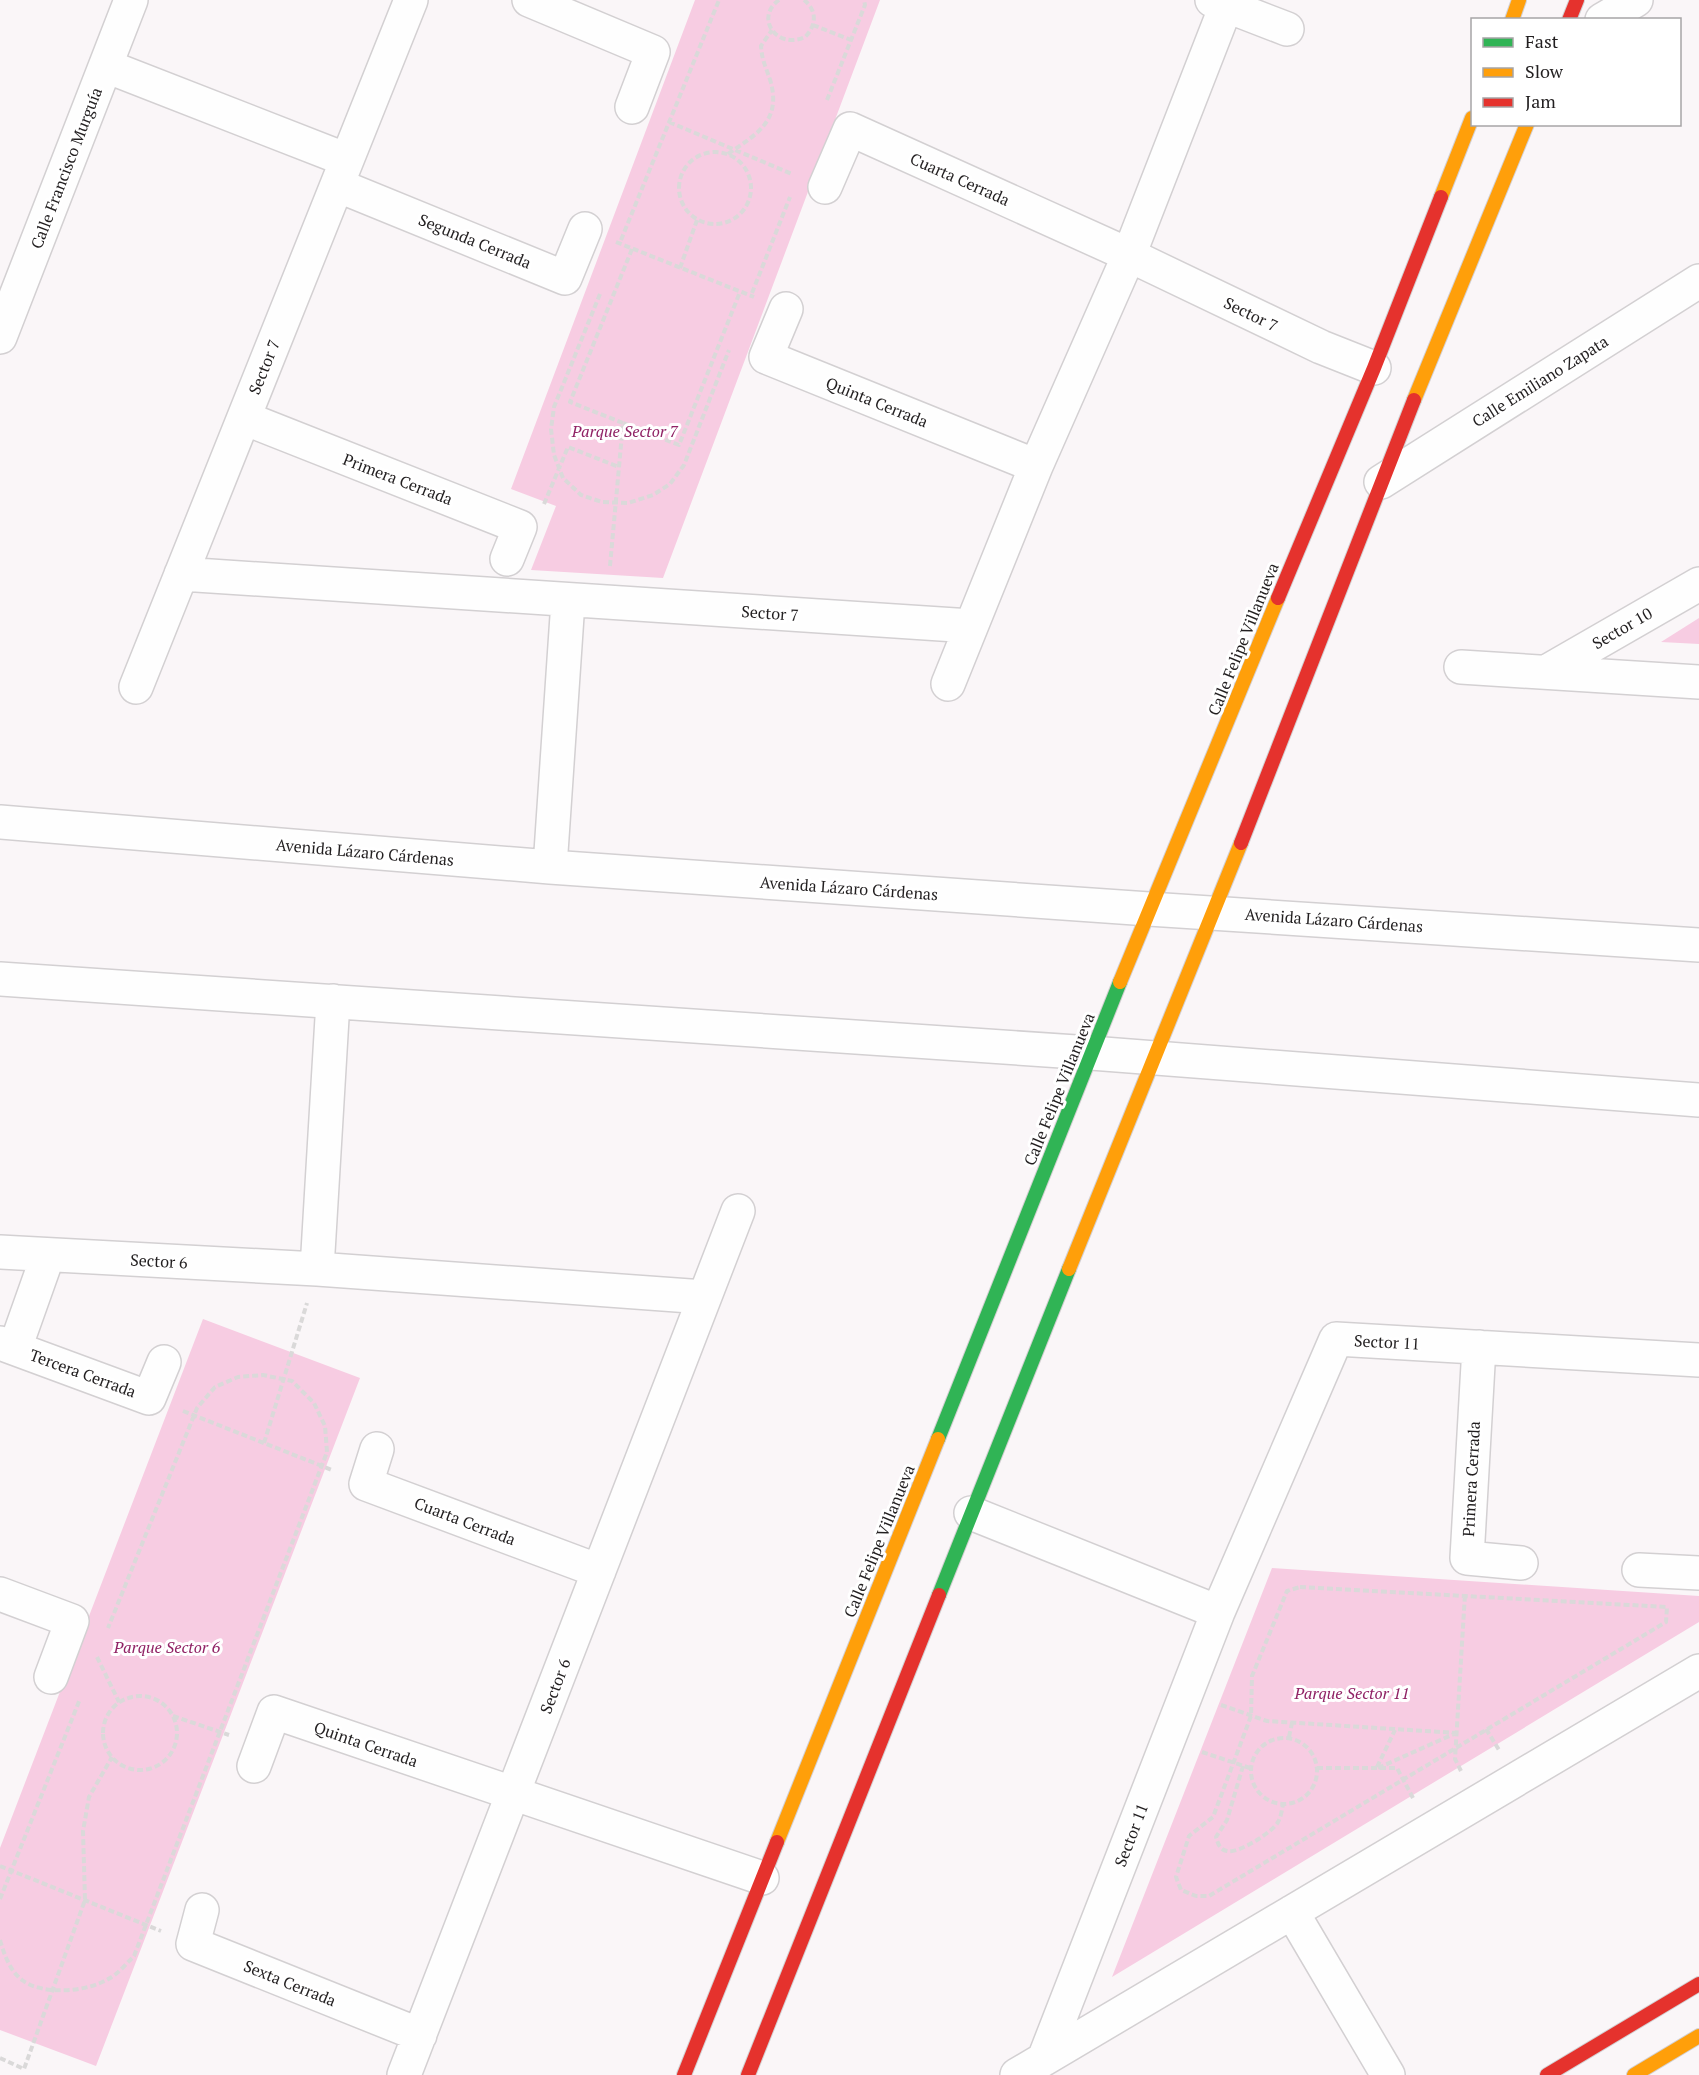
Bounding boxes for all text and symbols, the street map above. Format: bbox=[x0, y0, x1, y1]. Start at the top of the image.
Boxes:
legend bbox=[1471, 18, 1681, 126]
text: Fast bbox=[1525, 29, 1559, 53]
text: Slow bbox=[1525, 59, 1564, 83]
street label: Calle Francisco Murguía bbox=[25, 84, 107, 252]
text: Jam bbox=[1525, 89, 1556, 113]
street label: Cuarta Cerrada bbox=[907, 147, 1013, 211]
street label: Segunda Cerrada bbox=[415, 208, 535, 274]
street label: Sector 7 bbox=[1220, 292, 1282, 336]
street label: Calle Emiliano Zapata bbox=[1468, 330, 1612, 432]
street label: Sector 7 bbox=[243, 336, 285, 398]
street label: Quinta Cerrada bbox=[823, 371, 931, 433]
park label: Parque Sector 7 bbox=[571, 420, 679, 442]
street label: Primera Cerrada bbox=[340, 448, 456, 510]
street label: Calle Felipe Villanueva bbox=[1202, 559, 1284, 719]
street label: Sector 7 bbox=[741, 600, 799, 626]
street label: Sector 10 bbox=[1588, 602, 1656, 654]
street label: Avenida Lázaro Cárdenas bbox=[275, 833, 455, 871]
street label: Avenida Lázaro Cárdenas bbox=[759, 871, 939, 905]
street label: Avenida Lázaro Cárdenas bbox=[1244, 903, 1424, 937]
street label: Calle Felipe Villanueva bbox=[1018, 1009, 1100, 1169]
street label: Sector 6 bbox=[130, 1249, 189, 1274]
street label: Sector 11 bbox=[1354, 1329, 1420, 1355]
street label: Tercera Cerrada bbox=[27, 1344, 139, 1402]
street label: Primera Cerrada bbox=[1457, 1421, 1485, 1537]
street label: Calle Felipe Villanueva bbox=[838, 1461, 920, 1621]
street label: Cuarta Cerrada bbox=[411, 1492, 519, 1550]
park label: Parque Sector 6 bbox=[113, 1636, 221, 1658]
street label: Sector 6 bbox=[534, 1655, 576, 1717]
park label: Parque Sector 11 bbox=[1294, 1682, 1409, 1704]
street label: Quinta Cerrada bbox=[311, 1716, 421, 1772]
street label: Sector 11 bbox=[1109, 1800, 1153, 1870]
street label: Sexta Cerrada bbox=[241, 1954, 339, 2012]

